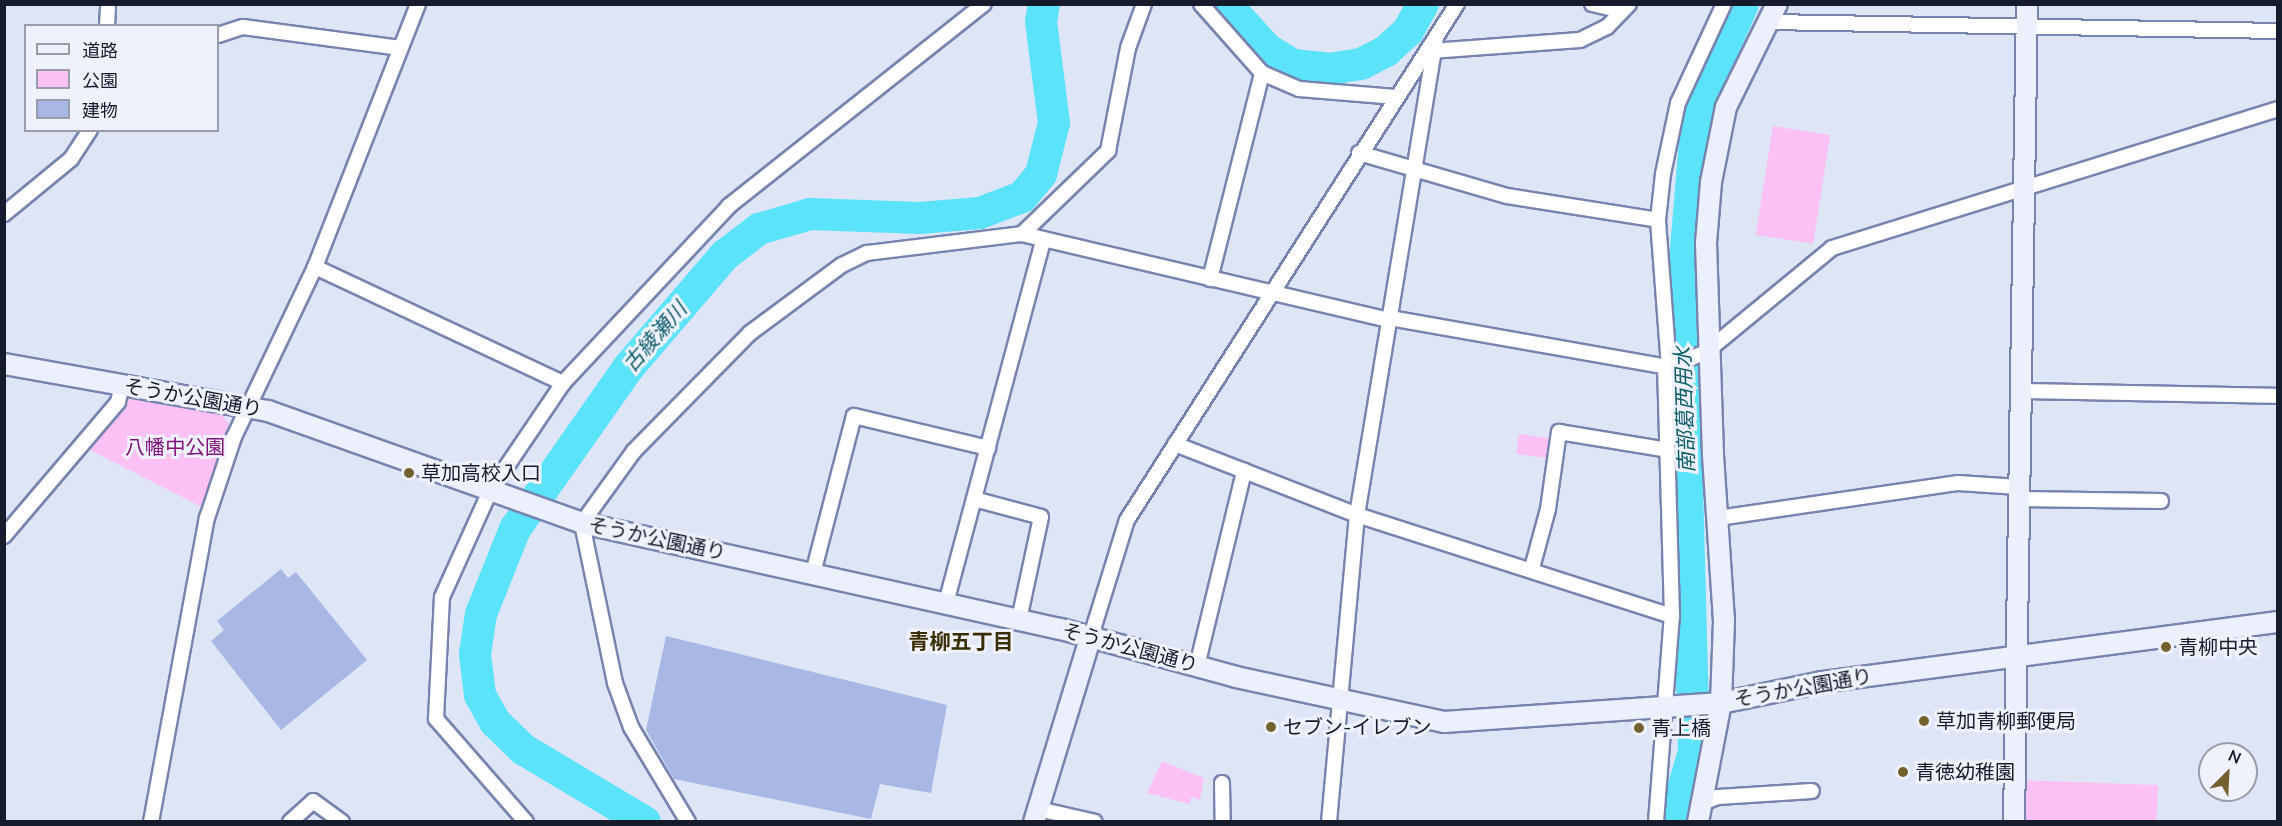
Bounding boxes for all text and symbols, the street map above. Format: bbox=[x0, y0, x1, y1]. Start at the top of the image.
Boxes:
legend bbox=[24, 24, 219, 132]
text: 道路 bbox=[82, 39, 118, 63]
text: 公園 bbox=[82, 69, 118, 93]
text: 建物 bbox=[82, 99, 118, 123]
water label: 古綾瀬川 bbox=[618, 297, 692, 377]
water label: 南部葛西用水 bbox=[1670, 347, 1700, 473]
street label: そうか公園通り bbox=[122, 374, 264, 422]
park label: 八幡中公園 bbox=[125, 435, 225, 459]
place label: 草加高校入口 bbox=[421, 461, 541, 485]
marker: 草加高校入口 bbox=[402, 466, 416, 480]
street label: そうか公園通り bbox=[586, 513, 728, 565]
street label: そうか公園通り bbox=[1059, 618, 1201, 678]
district label: 青柳五丁目 bbox=[909, 629, 1013, 655]
place label: 青柳中央 bbox=[2178, 635, 2258, 659]
marker: 青柳中央 bbox=[2159, 640, 2173, 654]
street label: そうか公園通り bbox=[1732, 664, 1874, 712]
place label: 草加青柳郵便局 bbox=[1936, 709, 2076, 733]
marker: 草加青柳郵便局 bbox=[1917, 714, 1931, 728]
place label: セブン-イレブン bbox=[1283, 715, 1431, 739]
place label: 青上橋 bbox=[1651, 716, 1711, 740]
marker: セブン-イレブン bbox=[1264, 720, 1278, 734]
marker: 青上橋 bbox=[1632, 721, 1646, 735]
north arrow bbox=[2198, 742, 2258, 802]
text: N bbox=[2225, 745, 2244, 770]
place label: 青徳幼稚園 bbox=[1915, 760, 2015, 784]
marker: 青徳幼稚園 bbox=[1896, 765, 1910, 779]

